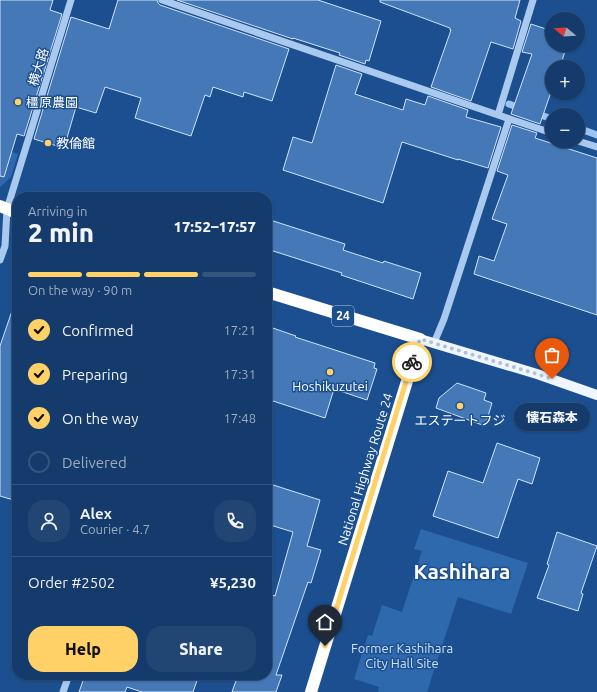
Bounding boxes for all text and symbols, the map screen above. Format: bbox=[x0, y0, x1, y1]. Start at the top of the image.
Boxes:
north arrow bbox=[545, 12, 585, 52]
map controls bbox=[545, 12, 585, 148]
street label: 横大路 bbox=[26, 46, 50, 88]
button: + bbox=[545, 60, 585, 100]
place label: 橿原農園 bbox=[26, 95, 78, 109]
marker: 橿原農園 bbox=[13, 97, 23, 107]
button: − bbox=[545, 108, 585, 148]
place label: 教倫館 bbox=[56, 136, 95, 150]
marker: 教倫館 bbox=[43, 138, 53, 148]
text: Arriving in bbox=[28, 204, 87, 218]
text: 2 min bbox=[28, 218, 94, 247]
text: 17:52–17:57 bbox=[173, 218, 256, 235]
text: On the way · 90 m bbox=[28, 283, 132, 297]
road number: 24 bbox=[332, 306, 354, 326]
icon: check bbox=[28, 319, 50, 341]
text: Confirmed bbox=[62, 322, 134, 339]
text: 17:21 bbox=[223, 323, 256, 337]
pin bbox=[535, 338, 569, 379]
courier bbox=[392, 342, 432, 382]
icon: bag bbox=[541, 344, 563, 366]
icon: bike bbox=[401, 351, 423, 373]
icon: check bbox=[28, 363, 50, 385]
text: Preparing bbox=[62, 366, 128, 383]
text: 17:31 bbox=[223, 367, 256, 381]
marker: Hoshikuzutei bbox=[325, 367, 335, 377]
place label: Hoshikuzutei bbox=[292, 379, 368, 393]
street label: National Highway Route 24 bbox=[335, 391, 395, 547]
marker: エステートフジ bbox=[455, 401, 465, 411]
callout: 懐石森本 bbox=[514, 403, 590, 431]
icon: check bbox=[28, 407, 50, 429]
text: On the way bbox=[62, 410, 138, 427]
text: 懐石森本 bbox=[526, 410, 578, 424]
text: 17:48 bbox=[223, 411, 256, 425]
place label: エステートフジ bbox=[414, 413, 506, 427]
text: Delivered bbox=[62, 454, 127, 471]
button: person bbox=[28, 500, 70, 542]
button: phone bbox=[214, 500, 256, 542]
text: Alex bbox=[80, 505, 112, 522]
text: Courier · 4.7 bbox=[80, 522, 150, 536]
district label: Kashihara bbox=[414, 559, 510, 583]
text: Order #2502 bbox=[28, 574, 115, 591]
text: ¥5,230 bbox=[210, 574, 256, 591]
pin bbox=[308, 605, 342, 646]
icon: home bbox=[314, 611, 336, 633]
button: Help bbox=[28, 626, 138, 672]
button: Share bbox=[146, 626, 256, 672]
park label: Former Kashihara City Hall Site bbox=[351, 641, 453, 670]

